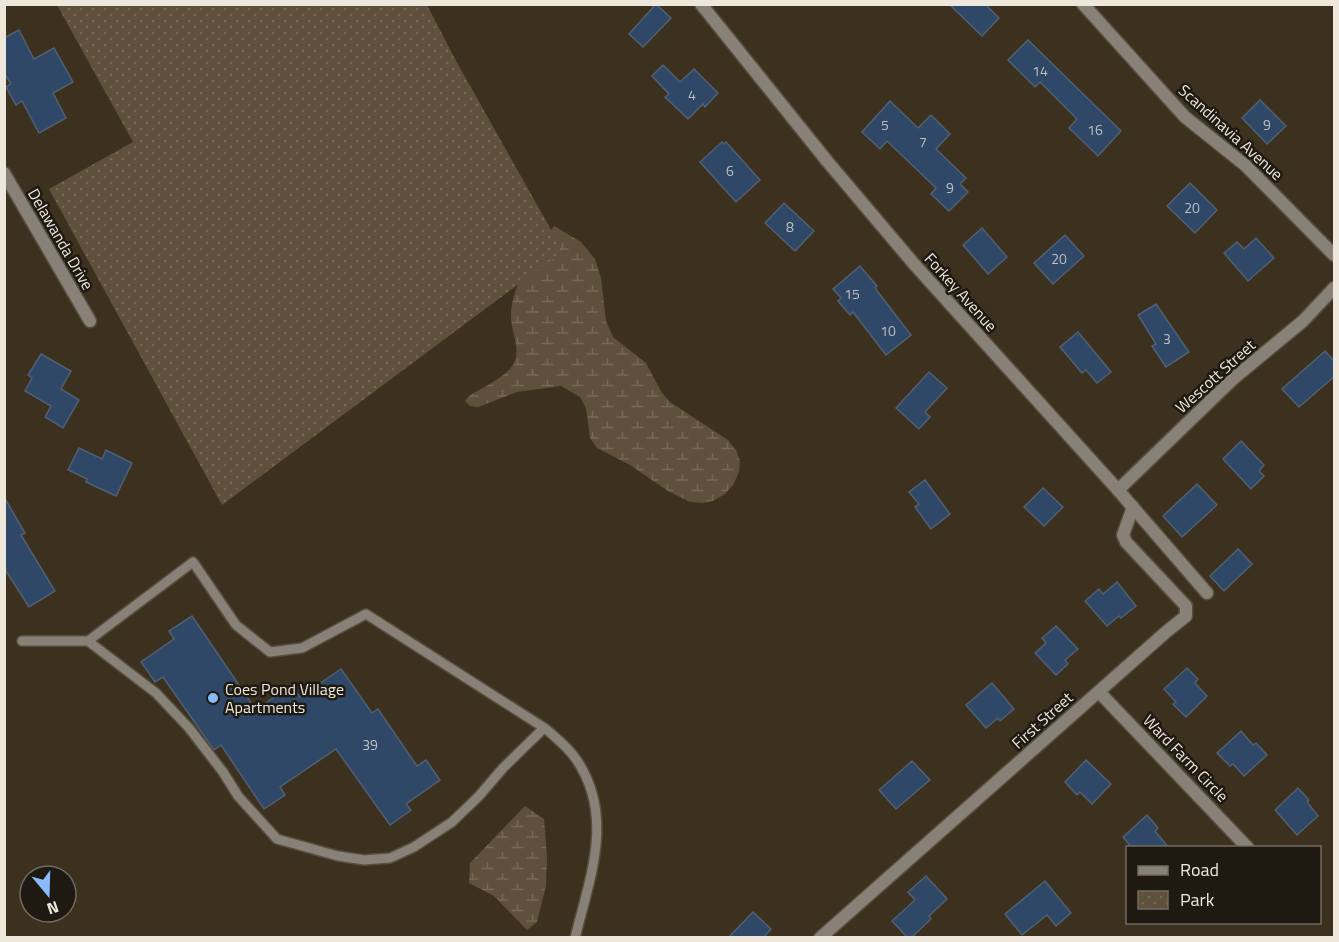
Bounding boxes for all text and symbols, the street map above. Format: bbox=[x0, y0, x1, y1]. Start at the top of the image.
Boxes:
house number: 14 bbox=[1032, 60, 1048, 81]
street label: Scandinavia Avenue bbox=[1173, 78, 1289, 186]
house number: 4 bbox=[688, 84, 696, 105]
house number: 5 bbox=[881, 114, 889, 135]
house number: 9 bbox=[1263, 114, 1271, 135]
house number: 16 bbox=[1087, 119, 1103, 140]
house number: 7 bbox=[919, 131, 927, 152]
house number: 6 bbox=[726, 160, 734, 181]
house number: 9 bbox=[946, 177, 954, 198]
street label: Delawanda Drive bbox=[22, 184, 100, 294]
house number: 20 bbox=[1184, 197, 1200, 218]
house number: 8 bbox=[786, 216, 794, 237]
street label: Forkey Avenue bbox=[919, 247, 1003, 337]
house number: 20 bbox=[1051, 248, 1067, 269]
house number: 15 bbox=[844, 283, 860, 304]
house number: 10 bbox=[880, 320, 896, 341]
house number: 3 bbox=[1163, 328, 1171, 349]
street label: Wescott Street bbox=[1170, 333, 1261, 419]
place label: Coes Pond Village Apartments bbox=[225, 677, 344, 719]
street label: First Street bbox=[1006, 686, 1078, 754]
marker: Coes Pond Village Apartments bbox=[206, 691, 220, 705]
street label: Ward Farm Circle bbox=[1138, 709, 1234, 807]
house number: 39 bbox=[362, 734, 378, 755]
legend bbox=[1126, 846, 1321, 924]
text: Road bbox=[1180, 856, 1219, 883]
north arrow bbox=[18, 864, 78, 924]
text: Park bbox=[1180, 886, 1215, 913]
text: N bbox=[44, 895, 62, 921]

